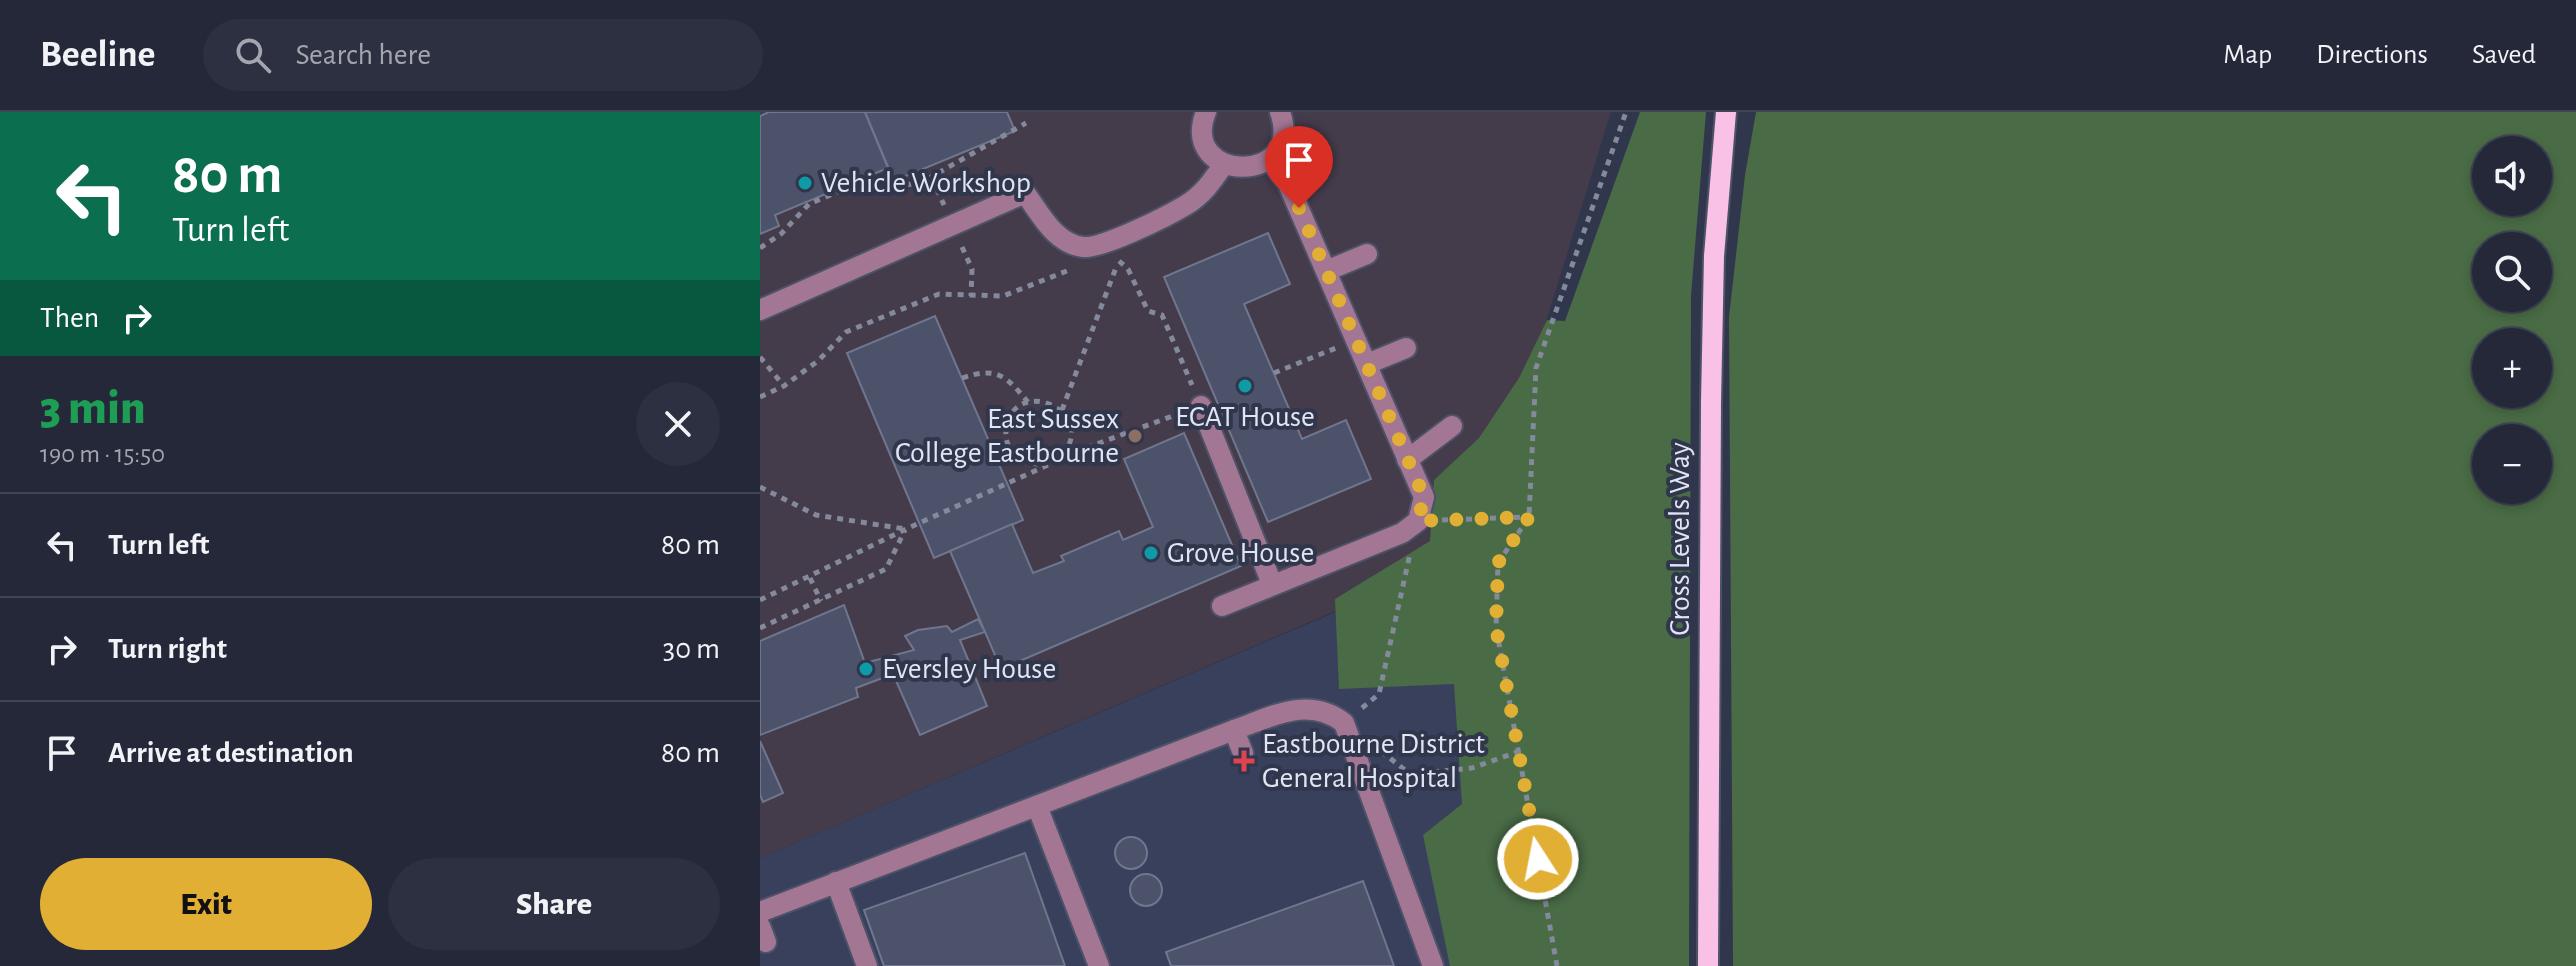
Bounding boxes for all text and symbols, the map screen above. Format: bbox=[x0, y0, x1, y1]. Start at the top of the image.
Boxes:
search box bbox=[203, 19, 763, 91]
icon: search bbox=[231, 33, 275, 77]
text: Beeline bbox=[40, 36, 155, 74]
text: Search here bbox=[295, 40, 431, 70]
text: Map bbox=[2223, 41, 2272, 69]
text: Directions bbox=[2316, 41, 2428, 69]
text: Saved bbox=[2472, 41, 2536, 69]
pin bbox=[1265, 126, 1333, 208]
map controls bbox=[2472, 136, 2552, 504]
button: sound bbox=[2472, 136, 2552, 216]
icon: arrive bbox=[1277, 138, 1321, 182]
icon: left bbox=[40, 144, 144, 248]
text: 80 m bbox=[172, 147, 282, 203]
place label: Vehicle Workshop bbox=[821, 168, 1031, 198]
marker: Vehicle Workshop bbox=[796, 174, 814, 192]
text: Turn left bbox=[172, 212, 289, 248]
button: search bbox=[2472, 232, 2552, 312]
icon: right bbox=[115, 296, 159, 340]
text: Then bbox=[40, 303, 99, 333]
button: + bbox=[2472, 328, 2552, 408]
marker: ECAT House bbox=[1236, 377, 1254, 395]
button: close bbox=[636, 382, 720, 466]
text: 3 min bbox=[40, 385, 146, 433]
place label: ECAT House bbox=[1175, 402, 1315, 432]
place label: East Sussex College Eastbourne bbox=[895, 404, 1119, 468]
button: − bbox=[2472, 424, 2552, 504]
marker: East Sussex College Eastbourne bbox=[1126, 427, 1144, 445]
text: 190 m · 15:50 bbox=[40, 441, 165, 467]
street label: Cross Levels Way bbox=[1665, 442, 1695, 636]
icon: left bbox=[40, 523, 84, 567]
text: Turn left bbox=[108, 530, 209, 560]
text: 80 m bbox=[661, 530, 720, 560]
place label: Grove House bbox=[1167, 538, 1314, 568]
marker: Grove House bbox=[1142, 544, 1160, 562]
icon: right bbox=[40, 627, 84, 671]
text: Turn right bbox=[108, 634, 227, 664]
text: 30 m bbox=[663, 634, 720, 664]
place label: Eversley House bbox=[882, 654, 1056, 684]
marker: Eversley House bbox=[857, 660, 875, 678]
place label: Eastbourne District General Hospital bbox=[1262, 729, 1485, 793]
icon: arrive bbox=[40, 731, 84, 775]
text: Arrive at destination bbox=[108, 738, 354, 768]
text: 80 m bbox=[661, 738, 720, 768]
marker: Eastbourne District General Hospital bbox=[1233, 750, 1255, 772]
position arrow bbox=[1496, 817, 1580, 901]
button: Exit bbox=[40, 858, 372, 950]
button: Share bbox=[388, 858, 720, 950]

